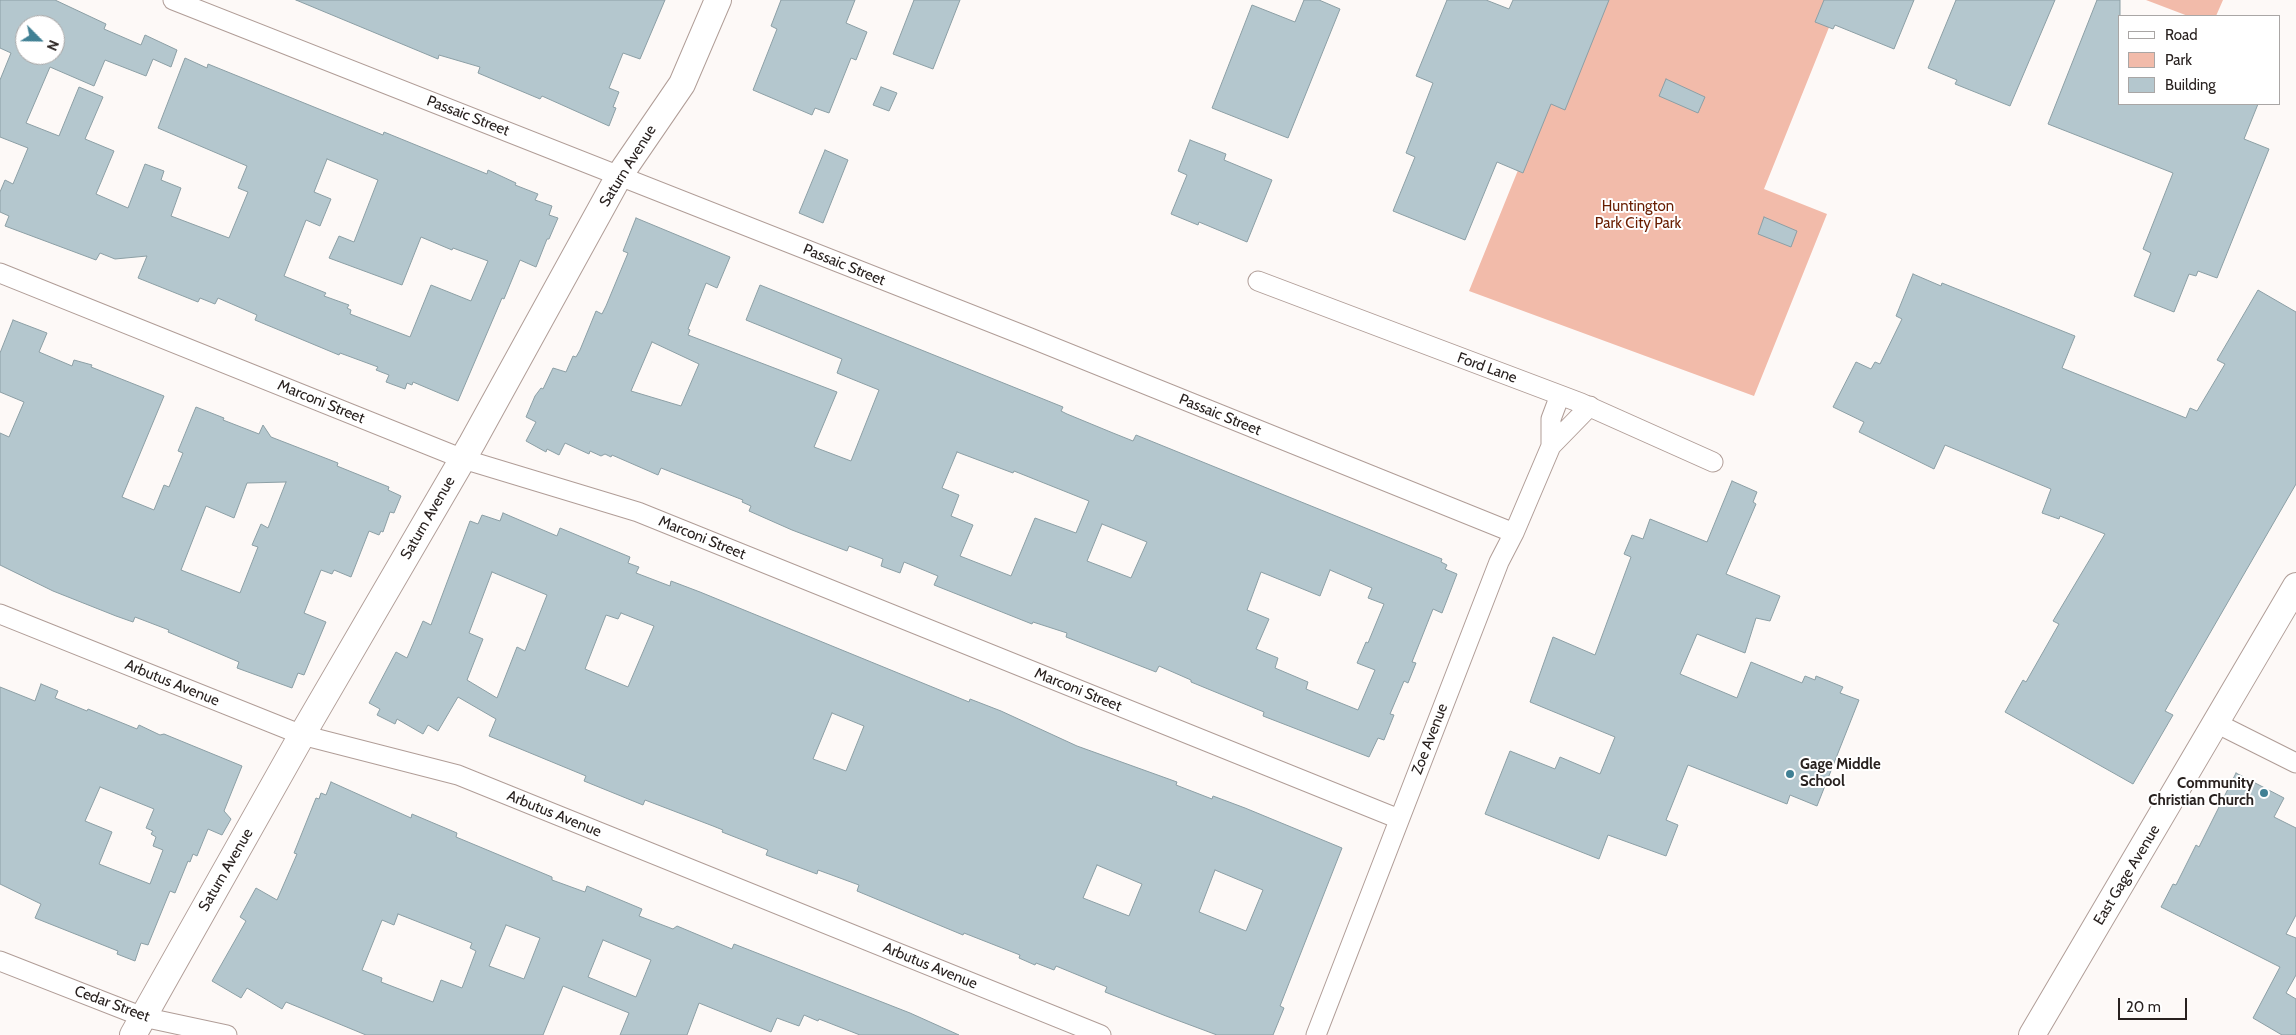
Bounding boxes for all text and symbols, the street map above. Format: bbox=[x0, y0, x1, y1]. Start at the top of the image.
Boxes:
north arrow bbox=[15, 15, 65, 65]
legend bbox=[2118, 15, 2281, 105]
text: Road bbox=[2165, 26, 2198, 44]
text: N bbox=[43, 37, 63, 54]
text: Park bbox=[2165, 51, 2192, 69]
text: Building bbox=[2165, 76, 2216, 94]
street label: Passaic Street bbox=[424, 92, 512, 140]
street label: Saturn Avenue bbox=[596, 122, 660, 210]
park label: Huntington Park City Park bbox=[1595, 198, 1681, 233]
street label: Passaic Street bbox=[800, 240, 888, 290]
street label: Ford Lane bbox=[1455, 349, 1519, 387]
street label: Marconi Street bbox=[275, 376, 367, 428]
street label: Passaic Street bbox=[1176, 390, 1264, 440]
street label: Saturn Avenue bbox=[397, 473, 459, 563]
street label: Marconi Street bbox=[656, 512, 748, 564]
street label: Arbutus Avenue bbox=[122, 656, 222, 710]
street label: Marconi Street bbox=[1032, 664, 1124, 716]
street label: Zoe Avenue bbox=[1408, 701, 1452, 777]
place label: Gage Middle School bbox=[1800, 756, 1881, 791]
marker: Gage Middle School bbox=[1784, 768, 1796, 780]
place label: Community Christian Church bbox=[2148, 775, 2254, 810]
street label: Arbutus Avenue bbox=[504, 787, 604, 841]
marker: Community Christian Church bbox=[2258, 787, 2270, 799]
street label: East Gage Avenue bbox=[2090, 822, 2164, 928]
street label: Saturn Avenue bbox=[195, 825, 257, 915]
street label: Arbutus Avenue bbox=[880, 939, 980, 993]
street label: Cedar Street bbox=[72, 982, 152, 1026]
scale bar bbox=[2121, 988, 2190, 1020]
text: 20 m bbox=[2126, 998, 2161, 1016]

